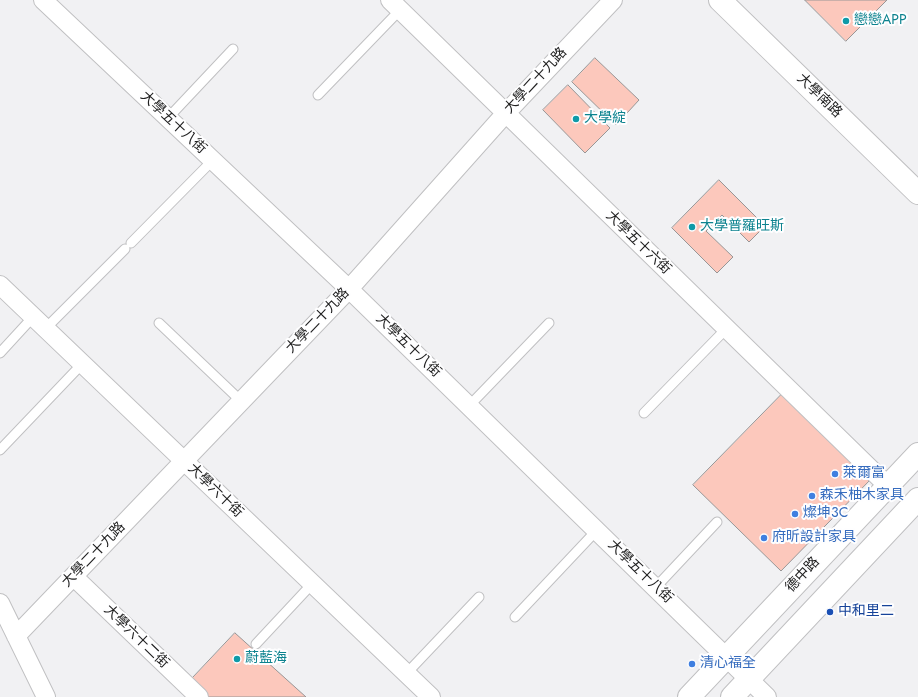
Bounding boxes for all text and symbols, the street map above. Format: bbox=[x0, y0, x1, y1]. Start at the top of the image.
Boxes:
place label: 戀戀APP bbox=[854, 13, 907, 29]
marker: 戀戀APP bbox=[841, 16, 851, 26]
street label: 大學二十九路 bbox=[501, 45, 571, 117]
street label: 大學南路 bbox=[793, 71, 845, 121]
street label: 大學五十八街 bbox=[137, 88, 209, 158]
place label: 大學綻 bbox=[584, 111, 626, 127]
marker: 大學綻 bbox=[571, 114, 581, 124]
street label: 大學五十六街 bbox=[602, 208, 674, 278]
place label: 大學普羅旺斯 bbox=[700, 219, 784, 235]
marker: 大學普羅旺斯 bbox=[687, 222, 697, 232]
street label: 大學二十九路 bbox=[283, 285, 353, 357]
street label: 大學五十八街 bbox=[372, 311, 444, 381]
street label: 大學六十街 bbox=[184, 461, 246, 521]
place label: 萊爾富 bbox=[843, 466, 885, 482]
marker: 萊爾富 bbox=[830, 469, 840, 479]
place label: 森禾柚木家具 bbox=[820, 488, 904, 504]
marker: 森禾柚木家具 bbox=[807, 491, 817, 501]
place label: 燦坤3C bbox=[803, 506, 848, 522]
marker: 燦坤3C bbox=[790, 509, 800, 519]
street label: 大學二十九路 bbox=[59, 519, 129, 591]
place label: 府昕設計家具 bbox=[772, 530, 856, 546]
marker: 府昕設計家具 bbox=[759, 533, 769, 543]
street label: 大學五十八街 bbox=[604, 537, 676, 607]
street label: 德中路 bbox=[783, 554, 823, 596]
street label: 大學六十二街 bbox=[100, 602, 172, 672]
place label: 中和里二 bbox=[838, 604, 894, 620]
marker: 中和里二 bbox=[825, 607, 835, 617]
place label: 蔚藍海 bbox=[245, 651, 287, 667]
marker: 蔚藍海 bbox=[232, 654, 242, 664]
place label: 清心福全 bbox=[700, 656, 756, 672]
marker: 清心福全 bbox=[687, 659, 697, 669]

